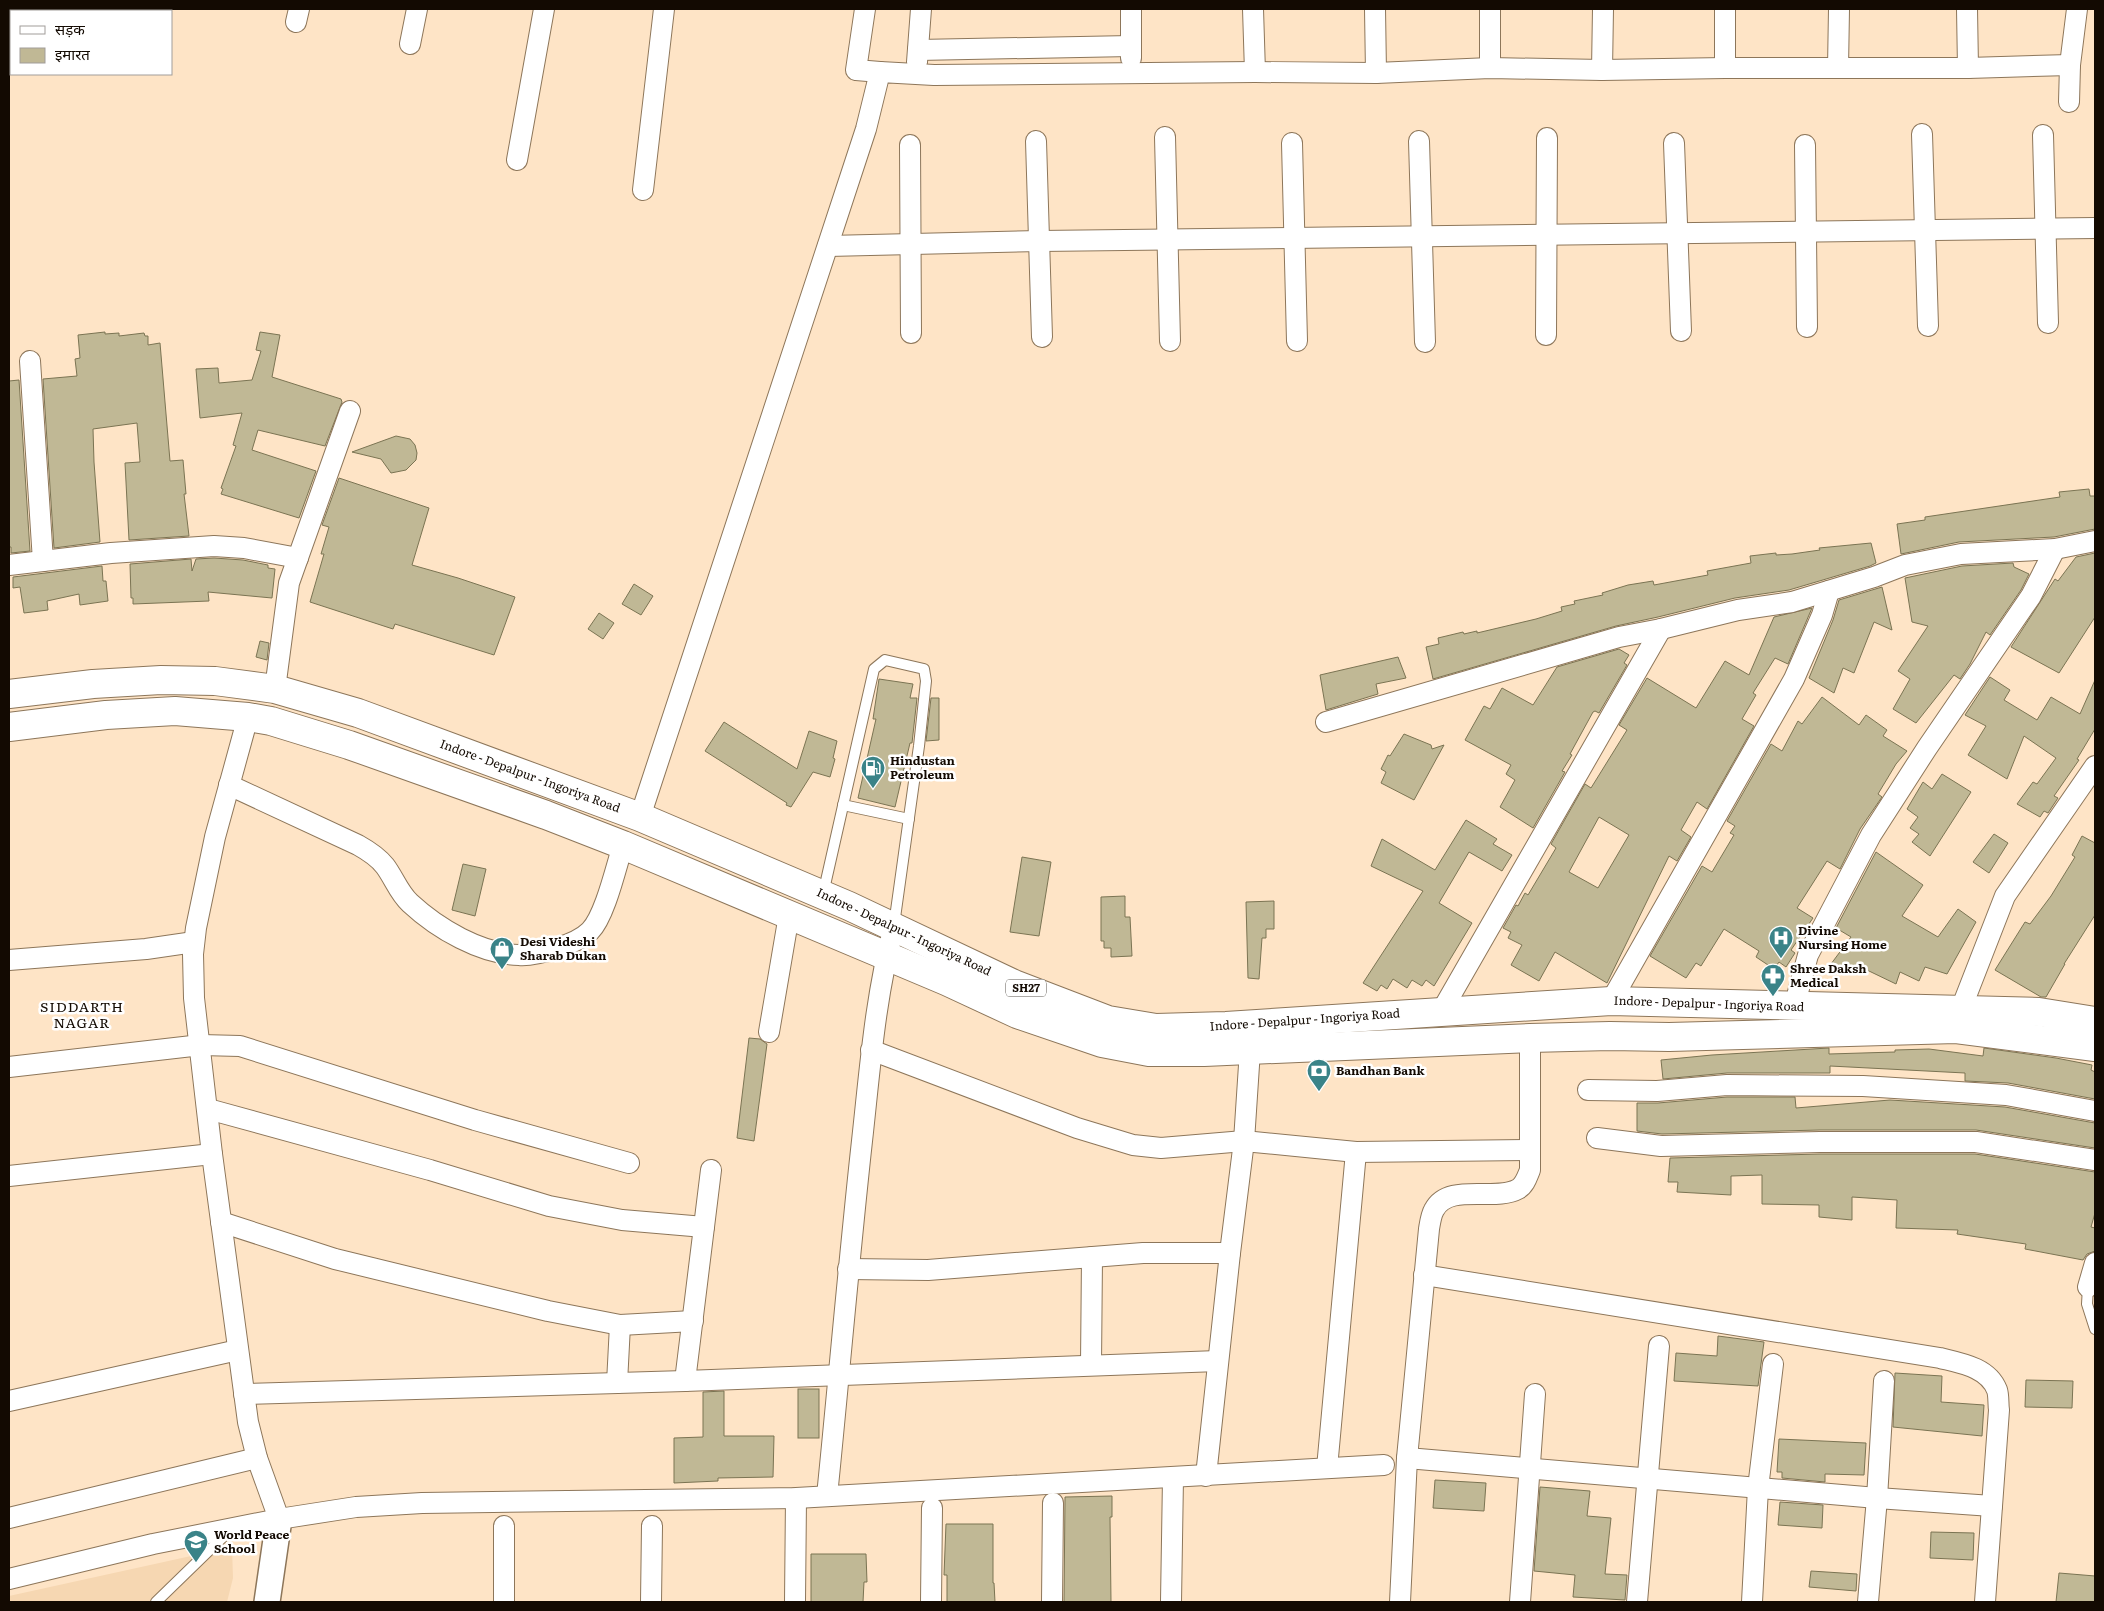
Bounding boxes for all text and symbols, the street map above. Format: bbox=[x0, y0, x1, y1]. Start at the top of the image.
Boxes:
legend bbox=[10, 10, 172, 75]
text: सड़क bbox=[55, 17, 85, 40]
text: इमारत bbox=[55, 42, 90, 65]
street label: Indore - Depalpur - Ingoriya Road bbox=[438, 734, 624, 816]
place label: Hindustan Petroleum bbox=[890, 751, 955, 783]
fuel station icon: Hindustan Petroleum bbox=[860, 755, 886, 789]
street label: Indore - Depalpur - Ingoriya Road bbox=[814, 883, 995, 980]
place label: Divine Nursing Home bbox=[1798, 921, 1887, 953]
hospital icon: Divine Nursing Home bbox=[1768, 925, 1794, 959]
place label: Desi Videshi Sharab Dukan bbox=[520, 932, 607, 964]
shop icon: Desi Videshi Sharab Dukan bbox=[489, 936, 515, 970]
place label: Shree Daksh Medical bbox=[1790, 959, 1866, 991]
pharmacy icon: Shree Daksh Medical bbox=[1760, 963, 1786, 997]
road number: SH27 bbox=[1006, 980, 1046, 996]
street label: Indore - Depalpur - Ingoriya Road bbox=[1613, 991, 1805, 1015]
district label: SIDDARTH NAGAR bbox=[40, 996, 124, 1032]
street label: Indore - Depalpur - Ingoriya Road bbox=[1209, 1003, 1401, 1035]
bank icon: Bandhan Bank bbox=[1306, 1058, 1332, 1092]
place label: Bandhan Bank bbox=[1336, 1061, 1425, 1079]
place label: World Peace School bbox=[214, 1525, 290, 1557]
school or university icon: World Peace School bbox=[183, 1529, 209, 1563]

